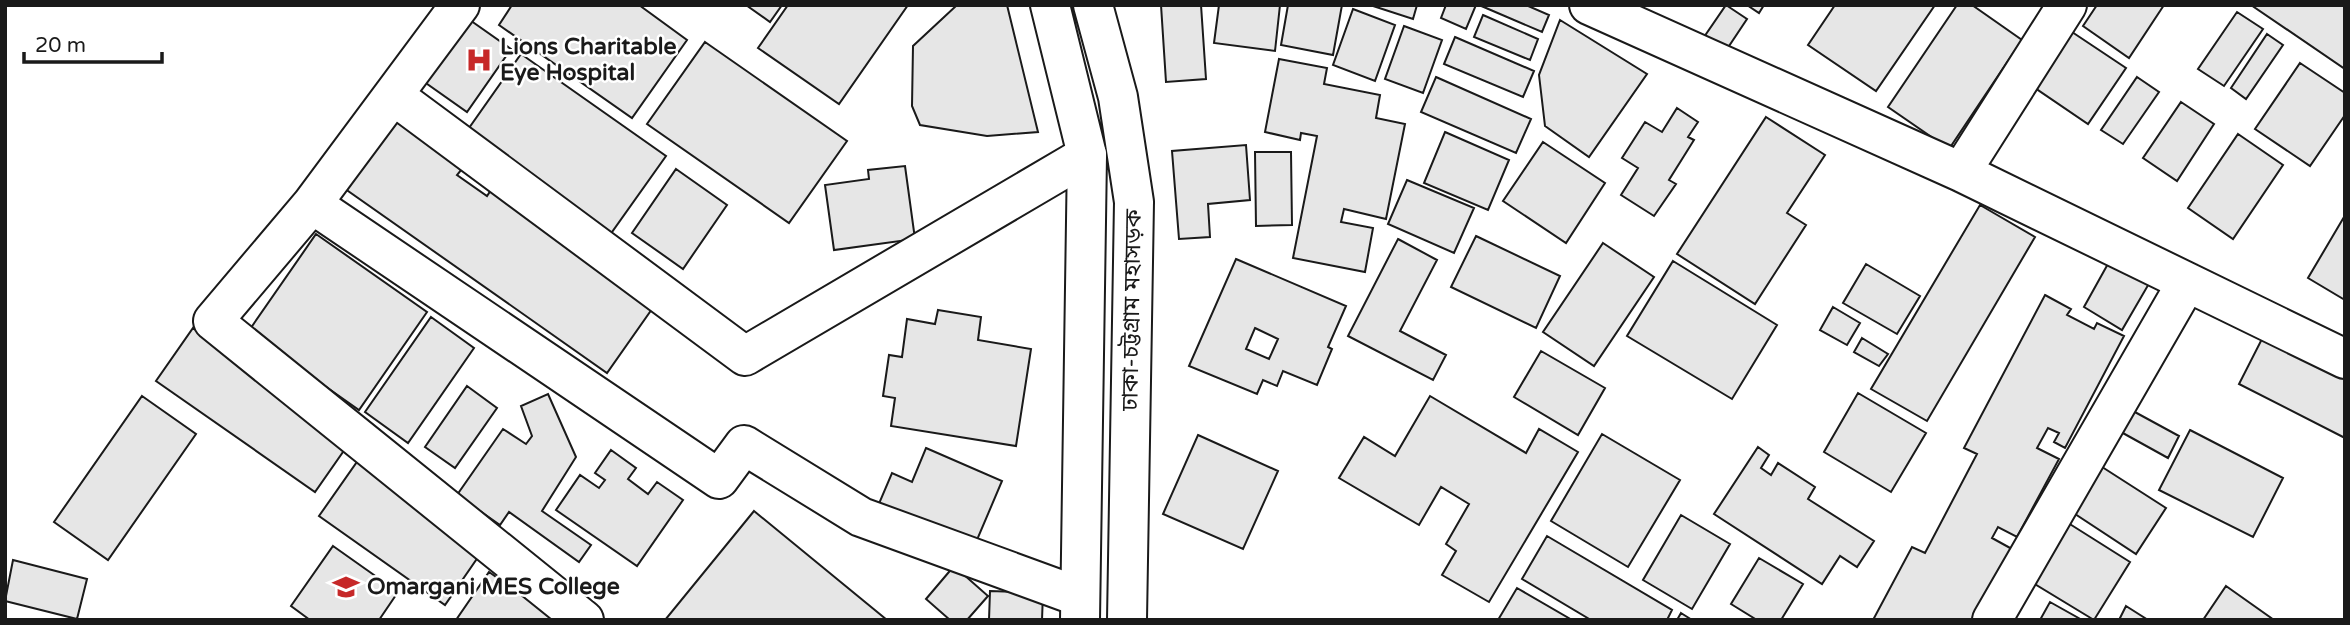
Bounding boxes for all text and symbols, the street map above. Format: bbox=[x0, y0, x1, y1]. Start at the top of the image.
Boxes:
scale bar bbox=[24, 21, 163, 65]
text: 20 m bbox=[35, 33, 86, 58]
place label: Lions Charitable Eye Hospital bbox=[500, 33, 676, 87]
hospital icon: Lions Charitable Eye Hospital bbox=[464, 45, 494, 75]
street label: ঢাকা-চট্টগ্রাম মহাসড়ক bbox=[1116, 208, 1148, 412]
school or university icon: Omargani MES College bbox=[331, 572, 361, 602]
place label: Omargani MES College bbox=[367, 573, 620, 601]

